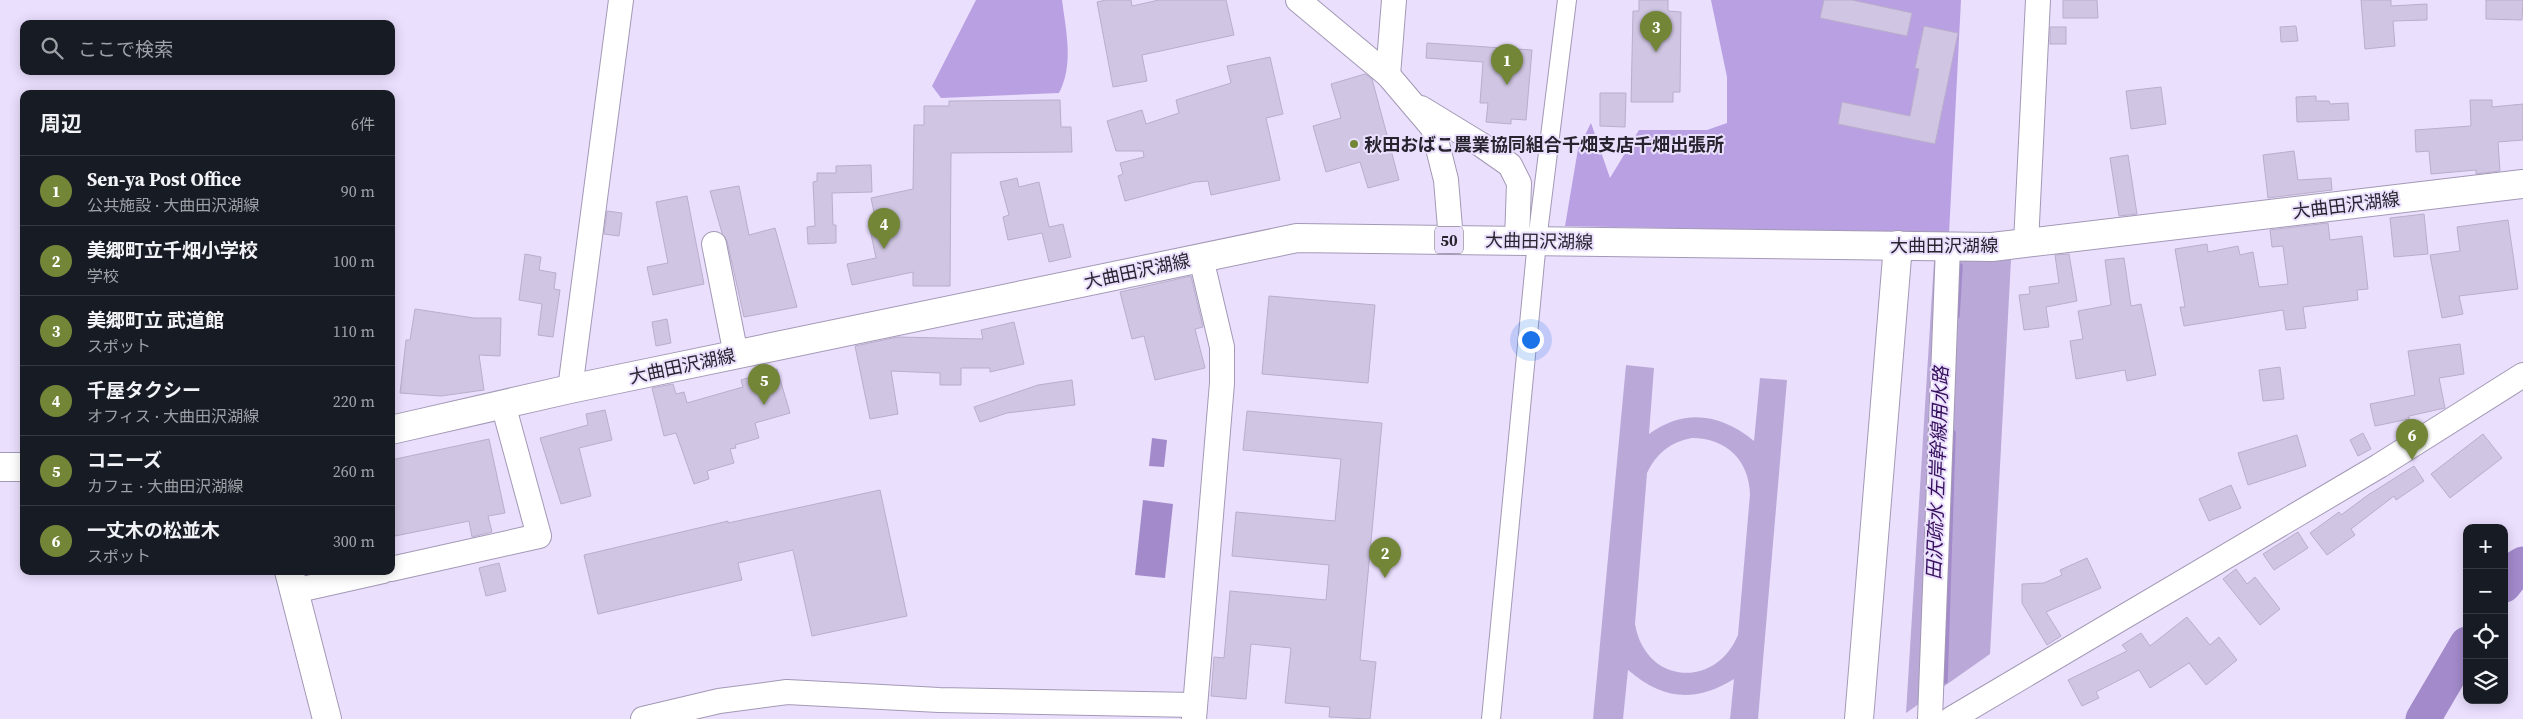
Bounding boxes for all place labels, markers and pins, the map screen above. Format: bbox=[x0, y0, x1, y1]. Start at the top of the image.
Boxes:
pin: 3 bbox=[1640, 11, 1672, 52]
pin: 1 bbox=[1491, 44, 1523, 85]
place label: 秋田おばこ農業協同組合千畑支店千畑出張所 bbox=[1364, 132, 1724, 157]
marker: 秋田おばこ農業協同組合千畑支店千畑出張所 bbox=[1348, 138, 1360, 150]
pin: 4 bbox=[868, 208, 900, 249]
pin: 5 bbox=[748, 364, 780, 405]
pin: 6 bbox=[2396, 419, 2428, 460]
pin: 2 bbox=[1369, 537, 1401, 578]

